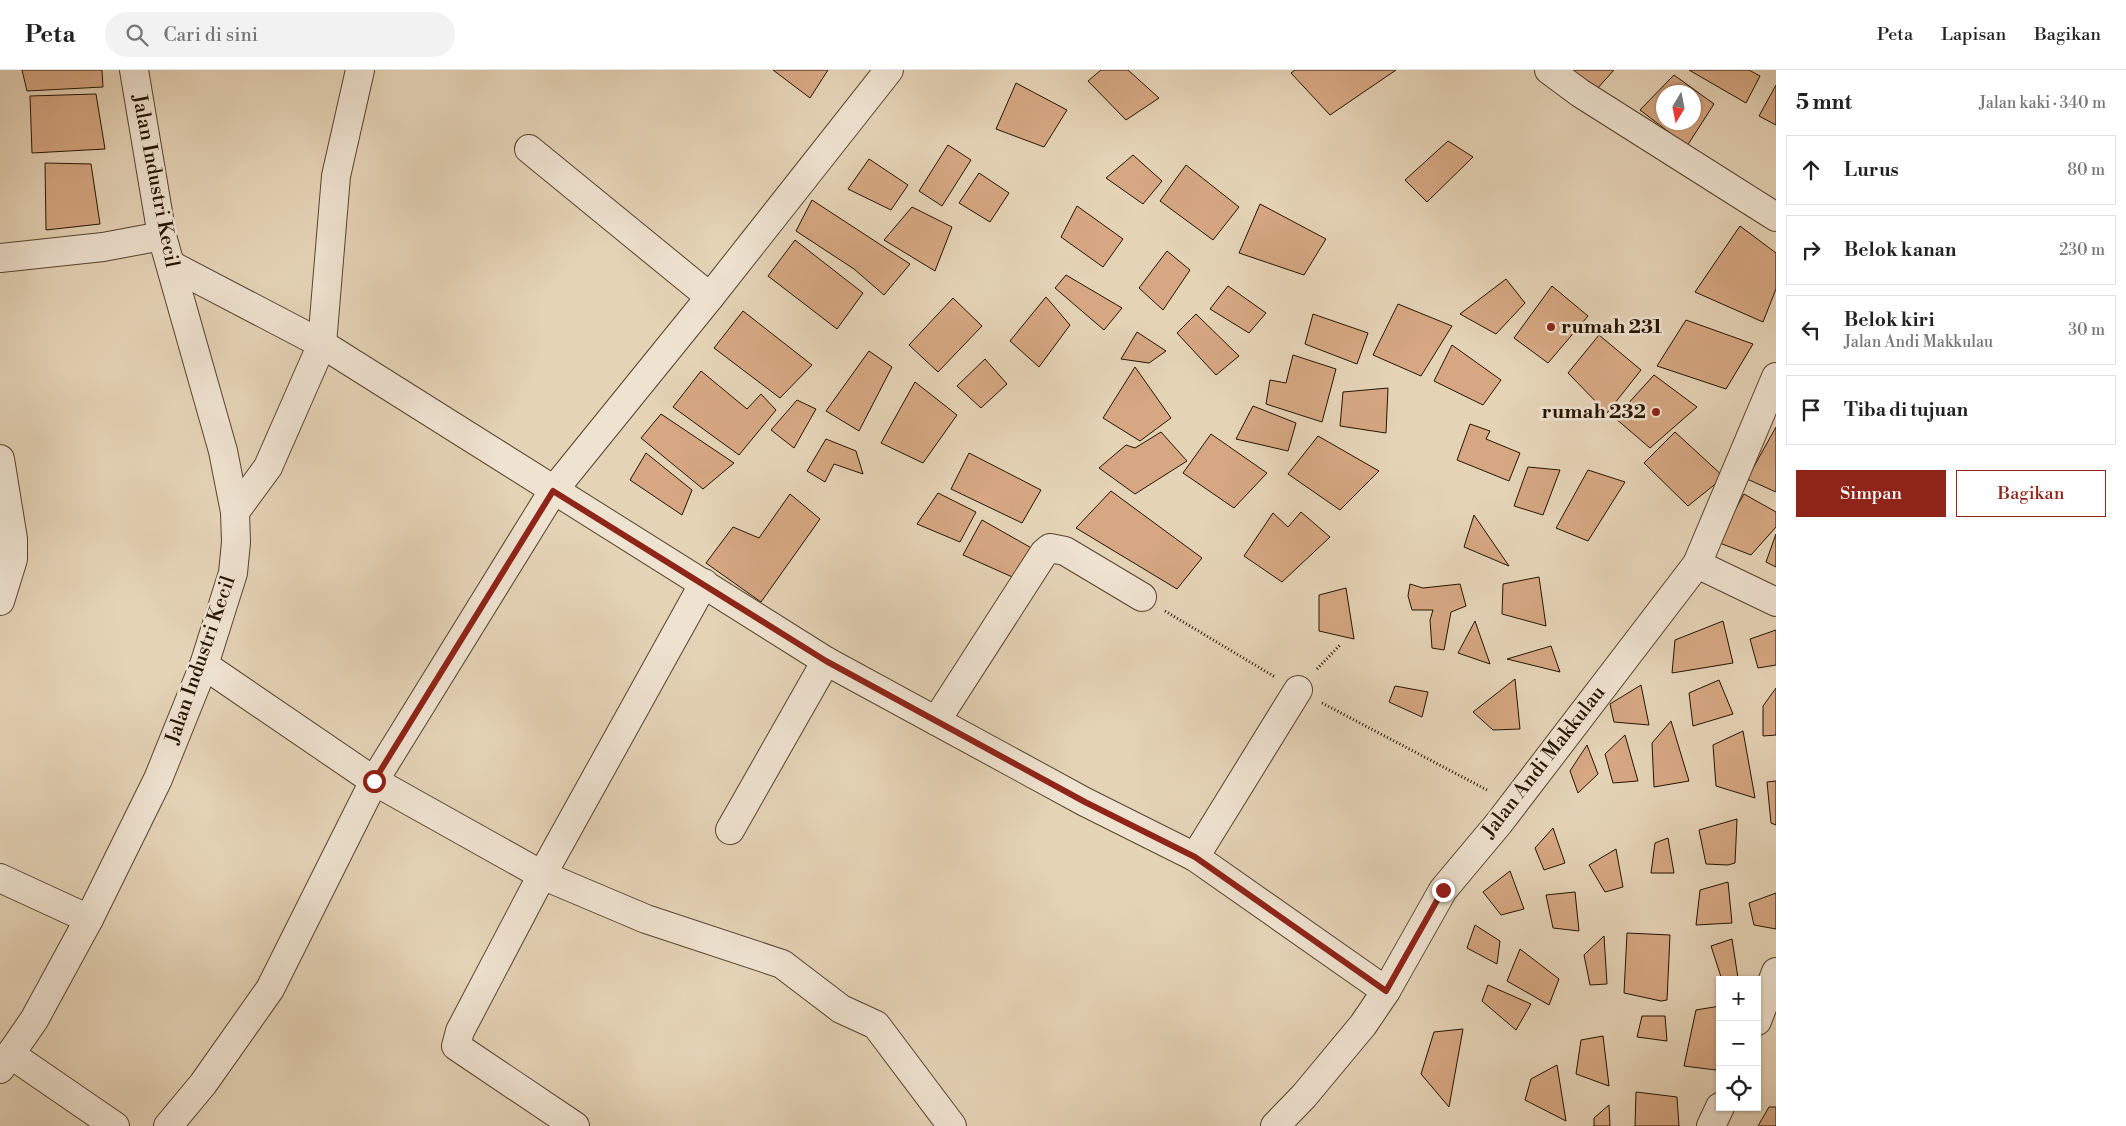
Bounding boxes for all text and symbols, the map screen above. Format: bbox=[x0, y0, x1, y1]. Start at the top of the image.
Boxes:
search box bbox=[105, 12, 455, 57]
text: Peta bbox=[25, 20, 75, 50]
icon: search bbox=[123, 21, 151, 49]
text: Cari di sini bbox=[163, 23, 258, 47]
text: Peta bbox=[1877, 23, 1913, 46]
text: Lapisan bbox=[1941, 23, 2006, 46]
text: Bagikan bbox=[2034, 23, 2101, 46]
north arrow bbox=[1656, 85, 1701, 130]
text: 5 mnt bbox=[1796, 90, 1852, 116]
street label: Jalan Industri Kecil bbox=[126, 91, 184, 270]
text: Jalan kaki · 340 m bbox=[1979, 93, 2106, 113]
icon: ahead bbox=[1797, 156, 1825, 184]
text: Lurus bbox=[1844, 158, 1899, 182]
text: 80 m bbox=[2067, 160, 2105, 180]
icon: right bbox=[1797, 236, 1825, 264]
text: Belok kanan bbox=[1844, 238, 1957, 262]
text: 230 m bbox=[2059, 240, 2105, 260]
text: Belok kiri bbox=[1844, 308, 1934, 332]
place label: rumah 231 bbox=[1561, 315, 1663, 340]
icon: left bbox=[1797, 316, 1825, 344]
text: 30 m bbox=[2068, 320, 2105, 340]
marker: rumah 231 bbox=[1545, 321, 1557, 333]
text: Jalan Andi Makkulau bbox=[1844, 332, 1993, 352]
icon: arrive bbox=[1797, 396, 1825, 424]
text: Tiba di tujuan bbox=[1844, 398, 1968, 422]
place label: rumah 232 bbox=[1542, 400, 1646, 425]
marker: rumah 232 bbox=[1650, 406, 1662, 418]
button: Simpan bbox=[1796, 470, 1946, 517]
button: Bagikan bbox=[1956, 470, 2106, 517]
street label: Jalan Industri Kecil bbox=[160, 573, 241, 748]
street label: Jalan Andi Makkulau bbox=[1476, 680, 1612, 844]
route start bbox=[363, 770, 386, 793]
route end bbox=[1432, 879, 1455, 902]
map controls bbox=[1716, 976, 1761, 1111]
button: + bbox=[1716, 976, 1761, 1021]
button: − bbox=[1716, 1021, 1761, 1066]
button: locate bbox=[1716, 1066, 1761, 1111]

